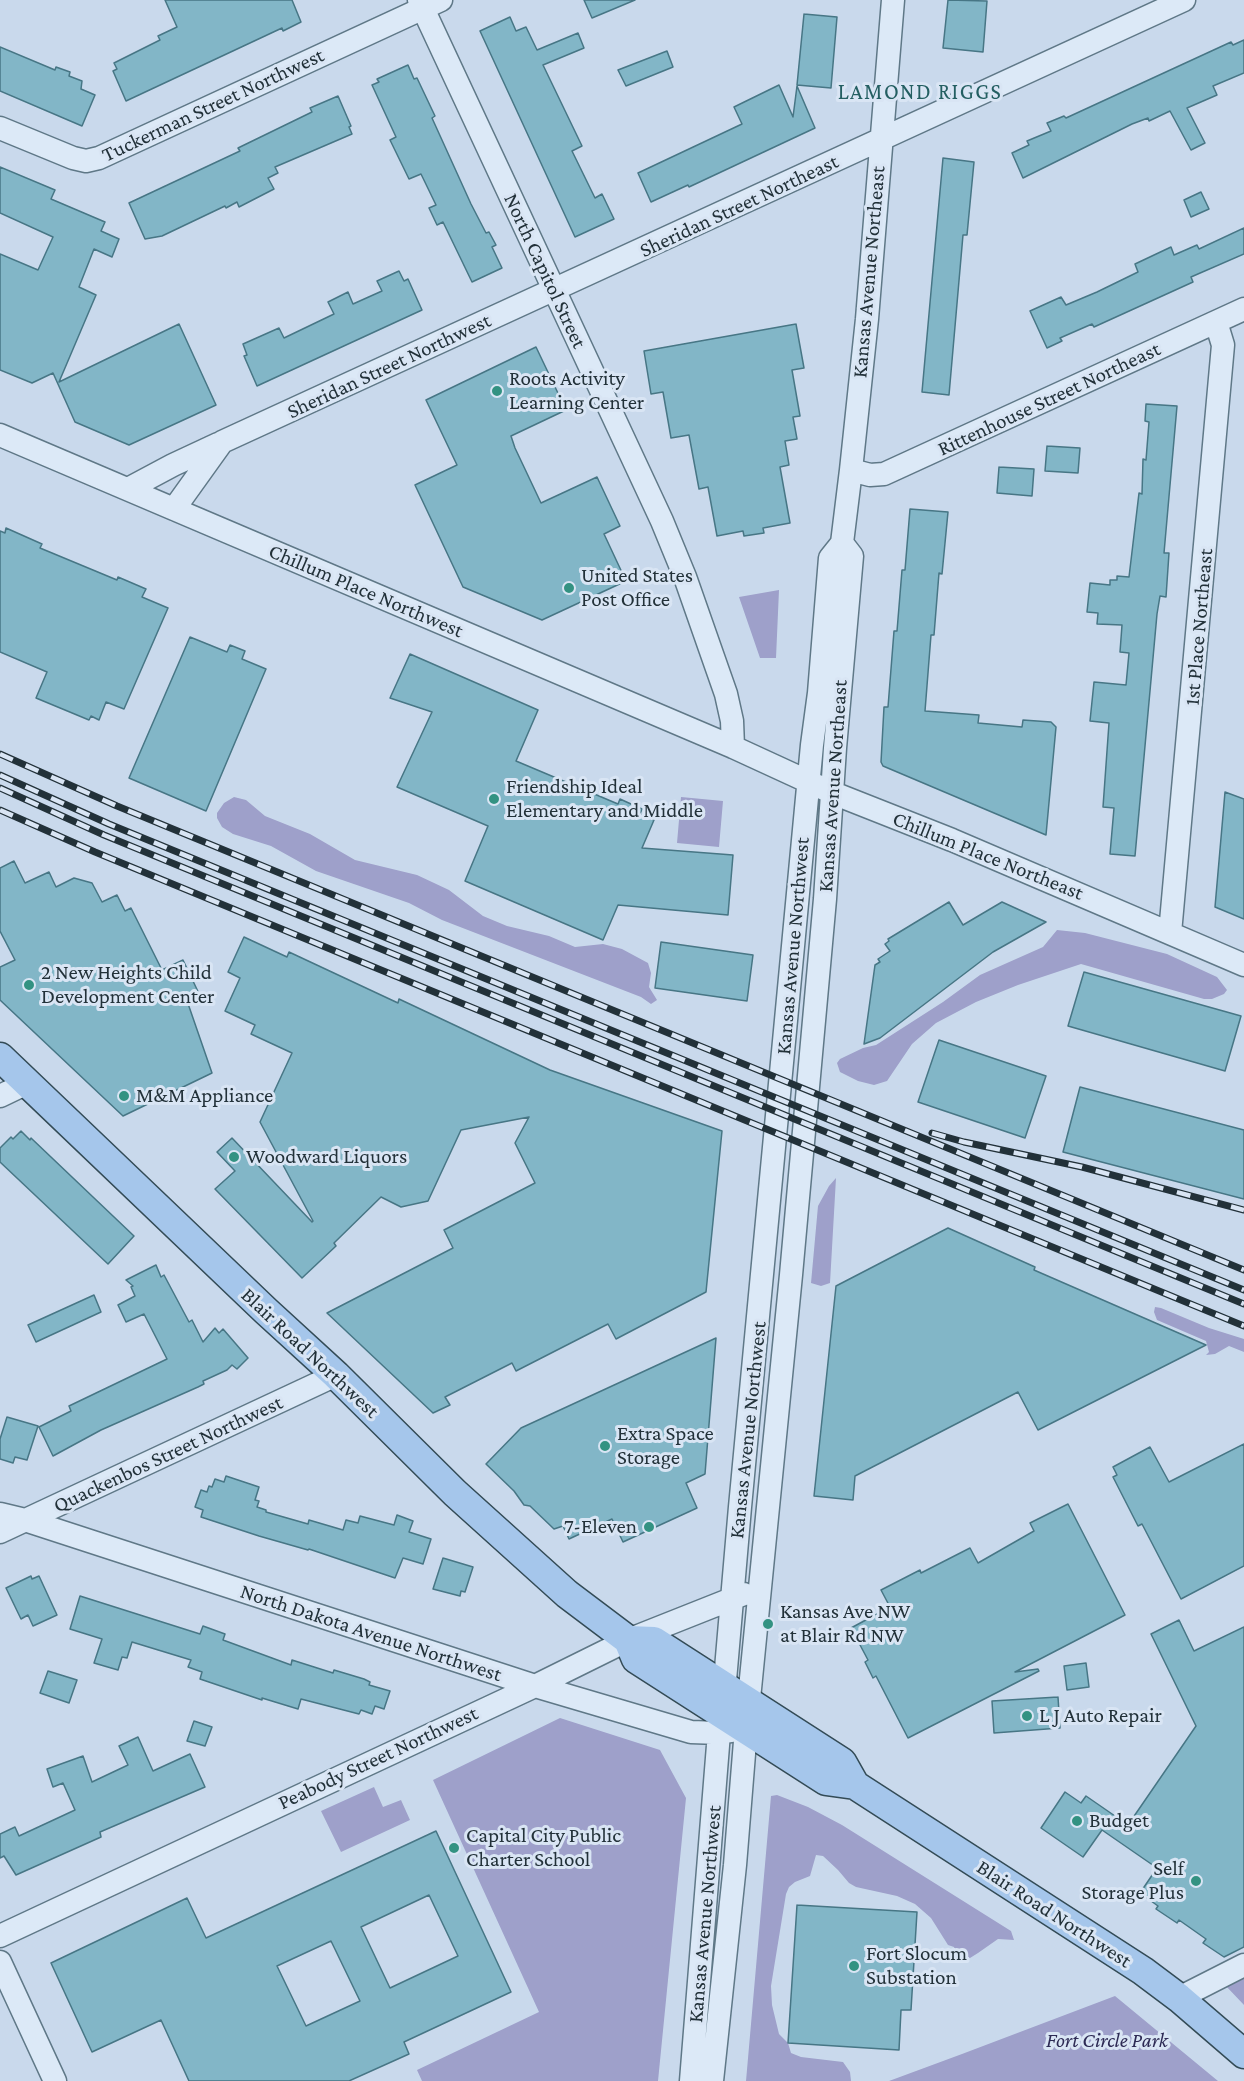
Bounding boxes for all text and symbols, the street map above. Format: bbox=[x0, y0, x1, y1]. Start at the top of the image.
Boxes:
street label: Tuckerman Street Northwest bbox=[98, 42, 328, 168]
district label: LAMOND RIGGS bbox=[838, 79, 1002, 105]
street label: Sheridan Street Northeast bbox=[636, 149, 842, 263]
street label: Kansas Avenue Northeast bbox=[847, 165, 891, 379]
street label: North Capitol Street bbox=[498, 189, 592, 353]
street label: Sheridan Street Northwest bbox=[283, 308, 495, 424]
street label: Rittenhouse Street Northeast bbox=[934, 336, 1164, 462]
place label: Roots Activity Learning Center bbox=[509, 366, 644, 416]
marker: Roots Activity Learning Center bbox=[490, 384, 504, 398]
street label: Chillum Place Northwest bbox=[265, 539, 467, 643]
street label: 1st Place Northeast bbox=[1180, 547, 1218, 707]
place label: United States Post Office bbox=[581, 563, 693, 613]
marker: United States Post Office bbox=[562, 581, 576, 595]
street label: Kansas Avenue Northeast bbox=[813, 679, 853, 893]
place label: Friendship Ideal Elementary and Middle bbox=[506, 774, 703, 824]
marker: Friendship Ideal Elementary and Middle bbox=[487, 792, 501, 806]
street label: Chillum Place Northeast bbox=[889, 806, 1087, 906]
street label: Kansas Avenue Northwest bbox=[771, 836, 815, 1056]
place label: 2 New Heights Child Development Center bbox=[41, 960, 214, 1010]
marker: 2 New Heights Child Development Center bbox=[22, 978, 36, 992]
place label: M&M Appliance bbox=[136, 1083, 273, 1109]
marker: M&M Appliance bbox=[117, 1089, 131, 1103]
place label: Woodward Liquors bbox=[246, 1144, 407, 1170]
marker: Woodward Liquors bbox=[227, 1150, 241, 1164]
street label: Blair Road Northwest bbox=[236, 1283, 384, 1423]
street label: Kansas Avenue Northwest bbox=[724, 1320, 772, 1540]
street label: Quackenbos Street Northwest bbox=[49, 1390, 287, 1518]
place label: Extra Space Storage bbox=[617, 1421, 714, 1471]
marker: Extra Space Storage bbox=[598, 1439, 612, 1453]
place label: 7-Eleven bbox=[564, 1514, 637, 1540]
marker: 7-Eleven bbox=[642, 1520, 656, 1534]
street label: North Dakota Avenue Northwest bbox=[237, 1579, 505, 1687]
place label: Kansas Ave NW at Blair Rd NW bbox=[780, 1599, 910, 1649]
marker: Kansas Ave NW at Blair Rd NW bbox=[761, 1617, 775, 1631]
street label: Peabody Street Northwest bbox=[274, 1701, 482, 1815]
place label: L J Auto Repair bbox=[1039, 1703, 1162, 1729]
marker: L J Auto Repair bbox=[1020, 1709, 1034, 1723]
street label: Kansas Avenue Northwest bbox=[683, 1804, 727, 2024]
place label: Budget bbox=[1089, 1808, 1149, 1834]
marker: Budget bbox=[1070, 1814, 1084, 1828]
place label: Capital City Public Charter School bbox=[466, 1823, 621, 1873]
marker: Capital City Public Charter School bbox=[447, 1841, 461, 1855]
street label: Blair Road Northwest bbox=[972, 1855, 1136, 1973]
place label: Self Storage Plus bbox=[1082, 1856, 1184, 1906]
marker: Self Storage Plus bbox=[1189, 1874, 1203, 1888]
place label: Fort Slocum Substation bbox=[866, 1941, 967, 1991]
marker: Fort Slocum Substation bbox=[847, 1959, 861, 1973]
park label: Fort Circle Park bbox=[1046, 2028, 1168, 2054]

